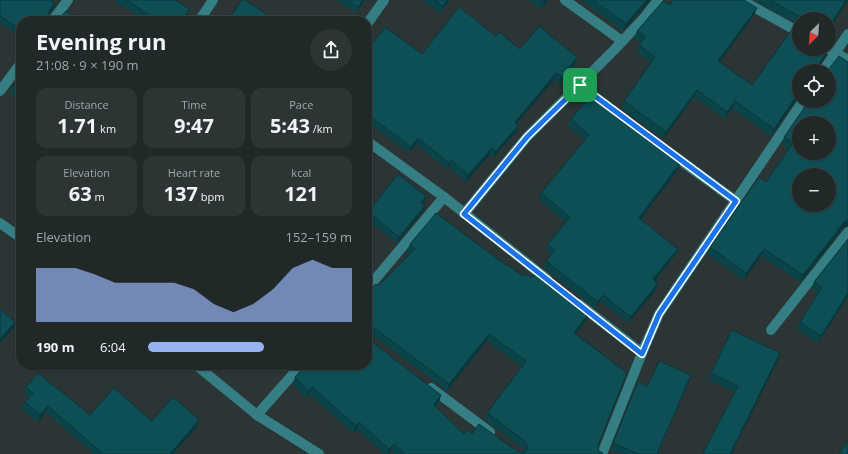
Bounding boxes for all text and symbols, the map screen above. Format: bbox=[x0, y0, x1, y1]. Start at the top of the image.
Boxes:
north arrow bbox=[792, 12, 836, 56]
map controls bbox=[792, 12, 836, 212]
text: Evening run bbox=[36, 26, 167, 56]
button: share bbox=[310, 29, 352, 71]
text: 21:08 · 9 × 190 m bbox=[36, 56, 139, 74]
button: locate bbox=[792, 64, 836, 108]
pin bbox=[563, 68, 597, 102]
icon: arrive bbox=[569, 74, 591, 96]
text: Distance bbox=[65, 97, 109, 112]
text: Time bbox=[181, 97, 207, 112]
text: Pace bbox=[289, 97, 313, 112]
text: 1.71 bbox=[57, 112, 97, 139]
text: 9:47 bbox=[174, 112, 214, 139]
text: 5:43 bbox=[270, 112, 310, 139]
button: + bbox=[792, 116, 836, 160]
text: km bbox=[97, 121, 116, 136]
text: /km bbox=[310, 121, 333, 136]
text: Elevation bbox=[63, 165, 110, 180]
text: Heart rate bbox=[168, 165, 220, 180]
text: kcal bbox=[291, 165, 311, 180]
button: − bbox=[792, 168, 836, 212]
text: 63 bbox=[69, 180, 92, 207]
text: 137 bbox=[164, 180, 198, 207]
text: 121 bbox=[284, 180, 318, 207]
text: m bbox=[92, 189, 105, 204]
text: bpm bbox=[198, 189, 224, 204]
text: Elevation bbox=[36, 228, 91, 246]
text: 152–159 m bbox=[285, 228, 352, 246]
text: 190 m bbox=[36, 338, 74, 356]
text: 6:04 bbox=[100, 338, 126, 356]

